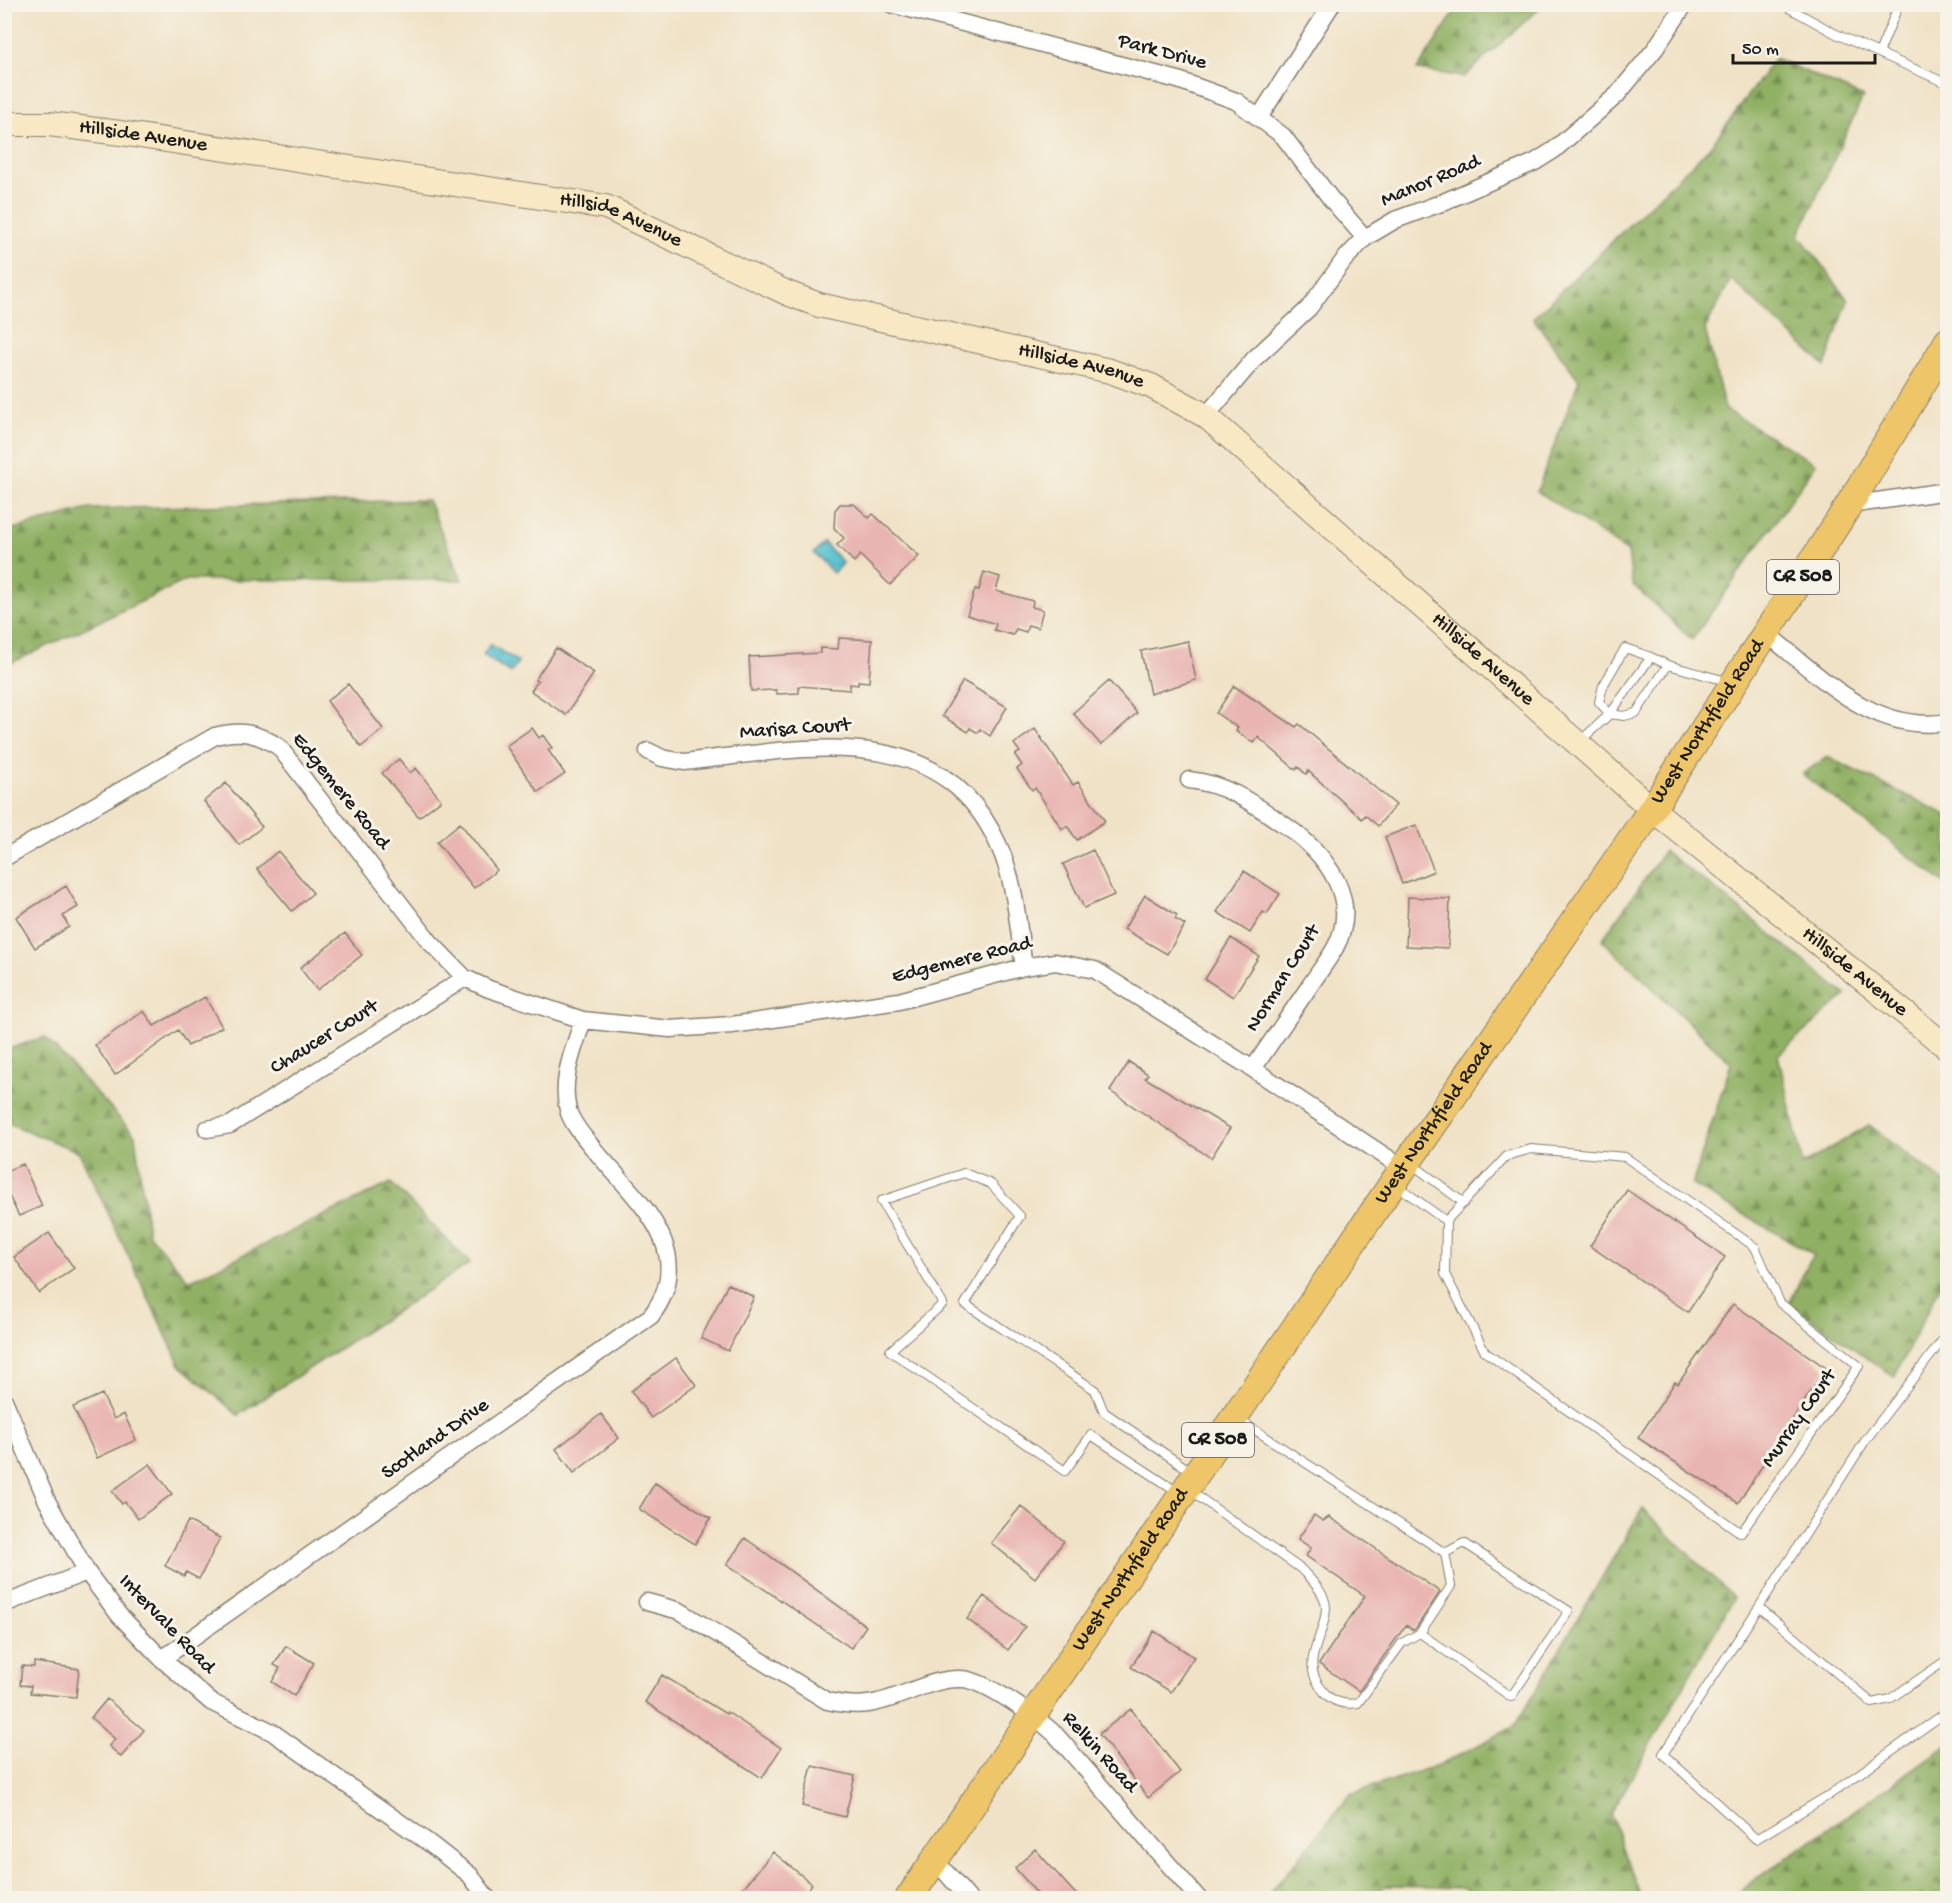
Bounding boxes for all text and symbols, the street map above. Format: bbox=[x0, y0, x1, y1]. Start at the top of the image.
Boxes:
scale bar bbox=[1733, 27, 1876, 65]
street label: Park Drive bbox=[1114, 29, 1210, 77]
text: 50 m bbox=[1742, 40, 1779, 61]
street label: Hillside Avenue bbox=[77, 115, 210, 159]
street label: Manor Road bbox=[1378, 149, 1486, 214]
street label: Hillside Avenue bbox=[558, 188, 687, 254]
street label: Hillside Avenue bbox=[1016, 338, 1149, 395]
road number: CR 508 bbox=[1767, 560, 1839, 594]
street label: Hillside Avenue bbox=[1426, 607, 1540, 713]
street label: West Northfield Road bbox=[1646, 633, 1772, 809]
street label: Marisa Court bbox=[739, 713, 854, 746]
street label: Edgemere Road bbox=[285, 729, 396, 857]
street label: Norman Court bbox=[1241, 919, 1328, 1037]
street label: Hillside Avenue bbox=[1796, 922, 1913, 1024]
street label: Edgemere Road bbox=[890, 931, 1036, 990]
street label: Chaucer Court bbox=[266, 994, 386, 1081]
street label: West Northfield Road bbox=[1370, 1036, 1500, 1209]
street label: Murray Court bbox=[1757, 1363, 1844, 1473]
street label: Scotland Drive bbox=[377, 1393, 496, 1486]
road number: CR 508 bbox=[1182, 1423, 1254, 1457]
street label: West Northfield Road bbox=[1067, 1482, 1196, 1656]
street label: Intervale Road bbox=[112, 1570, 221, 1681]
street label: Relkin Road bbox=[1056, 1707, 1143, 1800]

